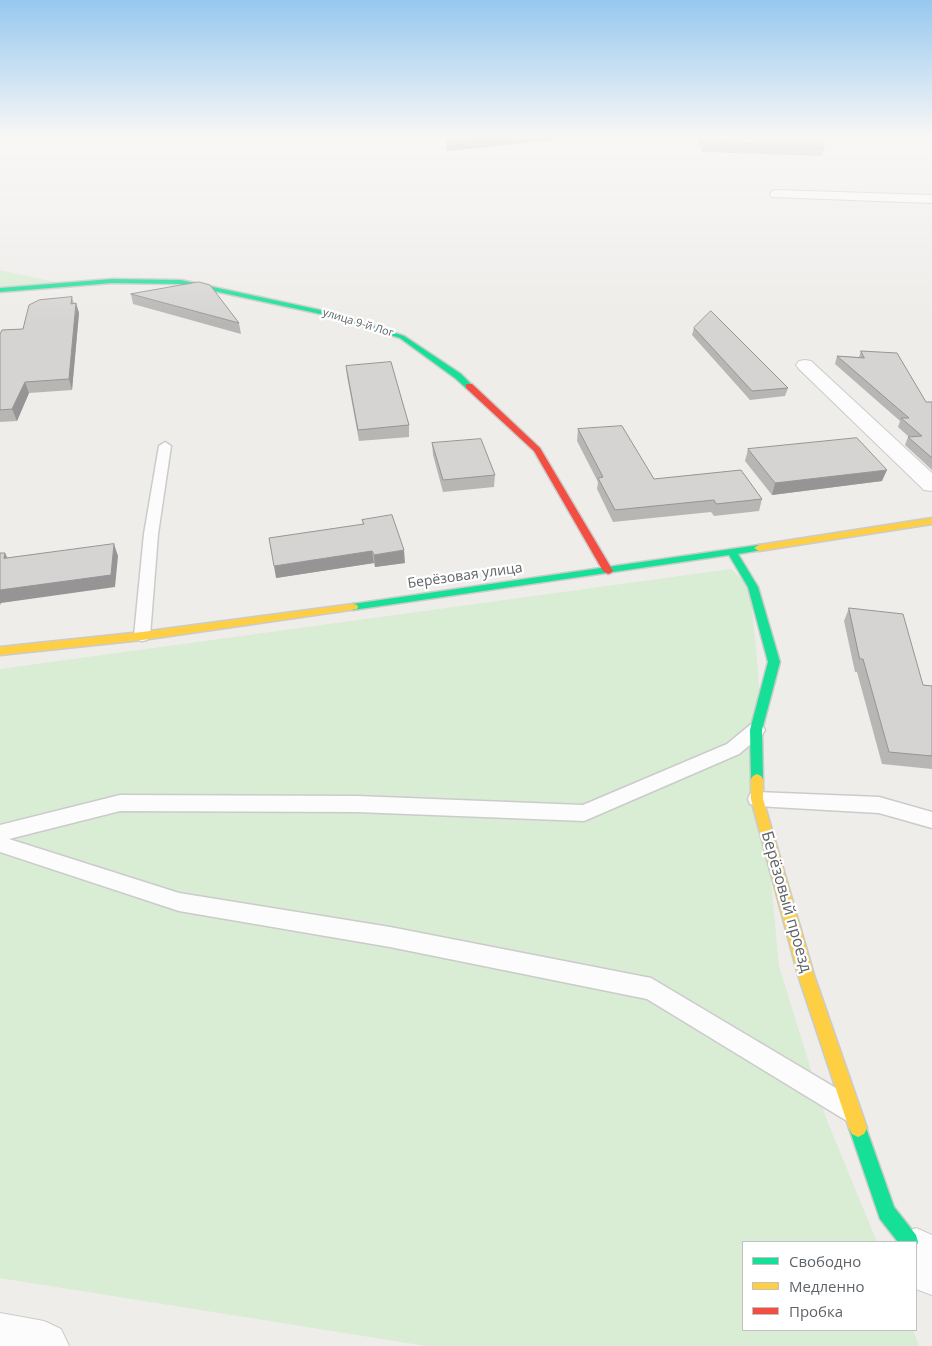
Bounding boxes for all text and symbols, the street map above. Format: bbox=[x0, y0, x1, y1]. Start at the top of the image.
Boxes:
street label: улица 9-й Лог bbox=[321, 306, 395, 340]
street label: Берёзовая улица bbox=[407, 560, 523, 592]
street label: Берёзовый проезд bbox=[757, 829, 815, 975]
legend bbox=[742, 1241, 917, 1331]
text: Свободно bbox=[789, 1251, 861, 1271]
text: Медленно bbox=[789, 1276, 865, 1296]
text: Пробка bbox=[789, 1301, 843, 1321]

